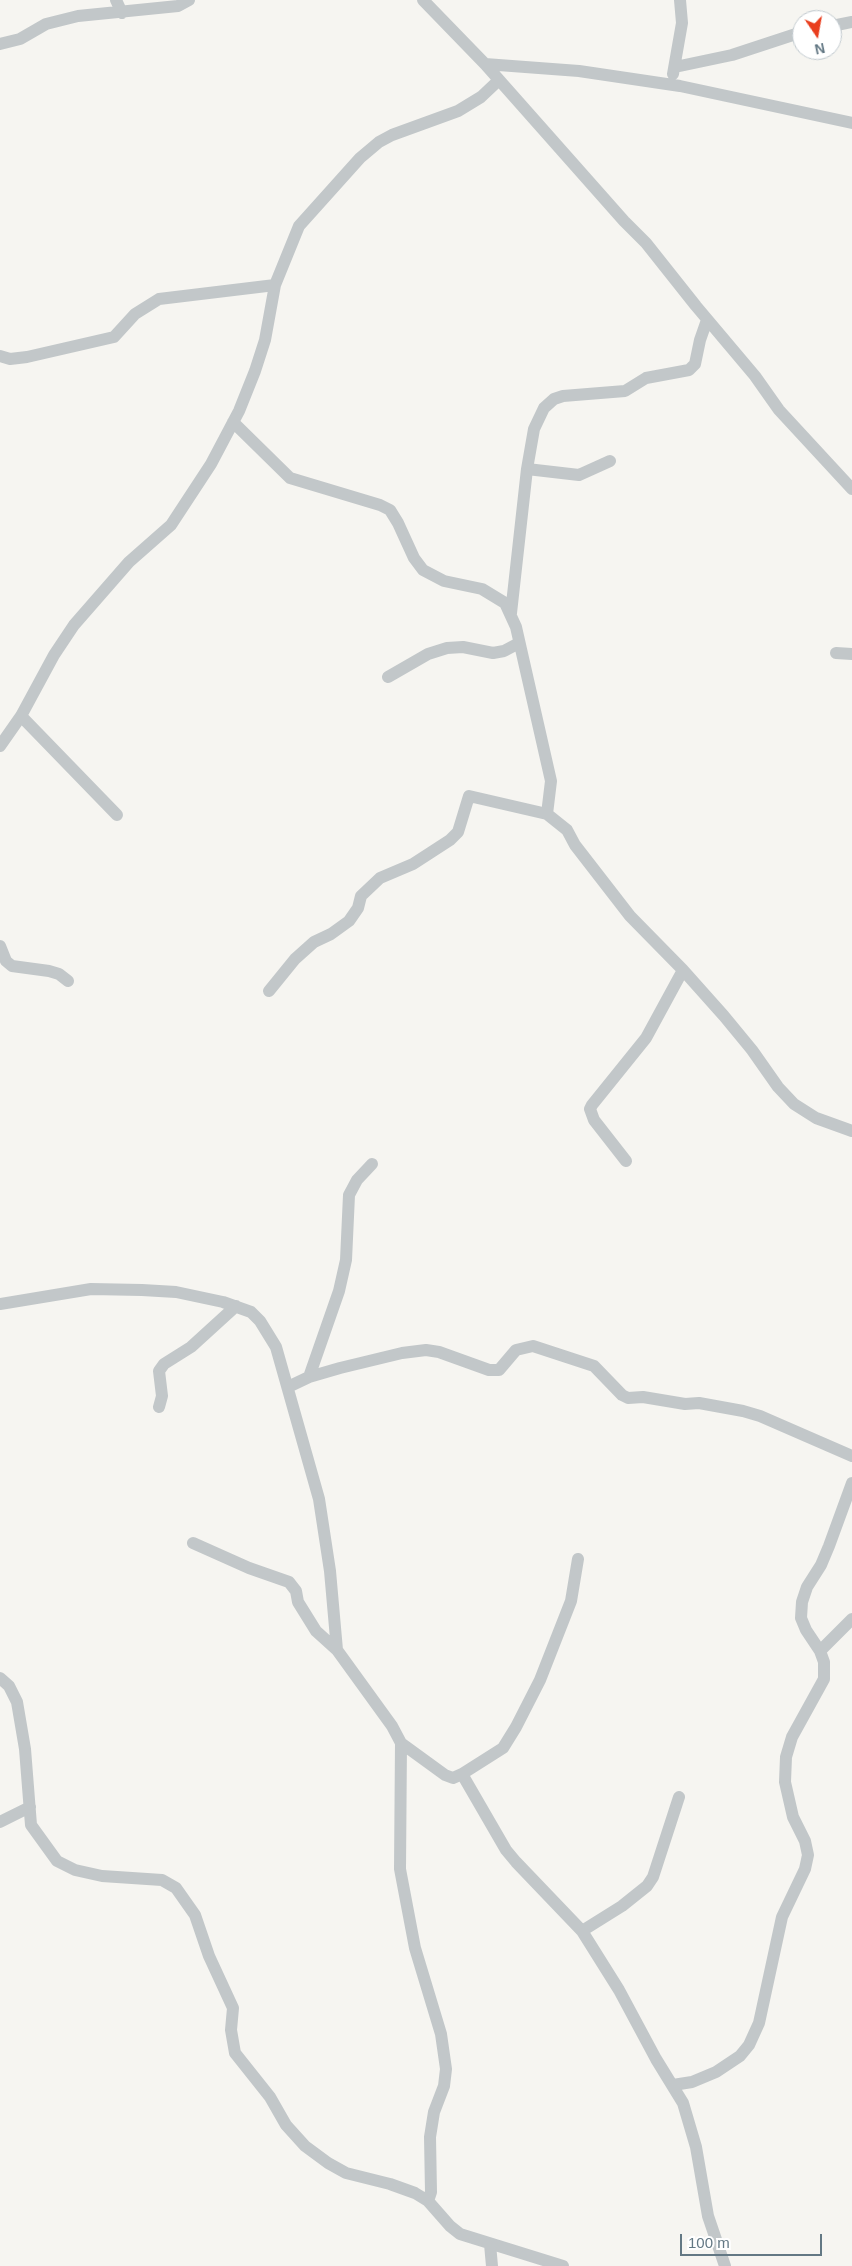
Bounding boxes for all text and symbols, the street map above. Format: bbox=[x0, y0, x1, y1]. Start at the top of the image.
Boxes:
north arrow bbox=[792, 10, 842, 60]
text: N bbox=[813, 40, 827, 58]
scale bar bbox=[682, 2224, 824, 2256]
text: 100 m bbox=[688, 2234, 730, 2251]

